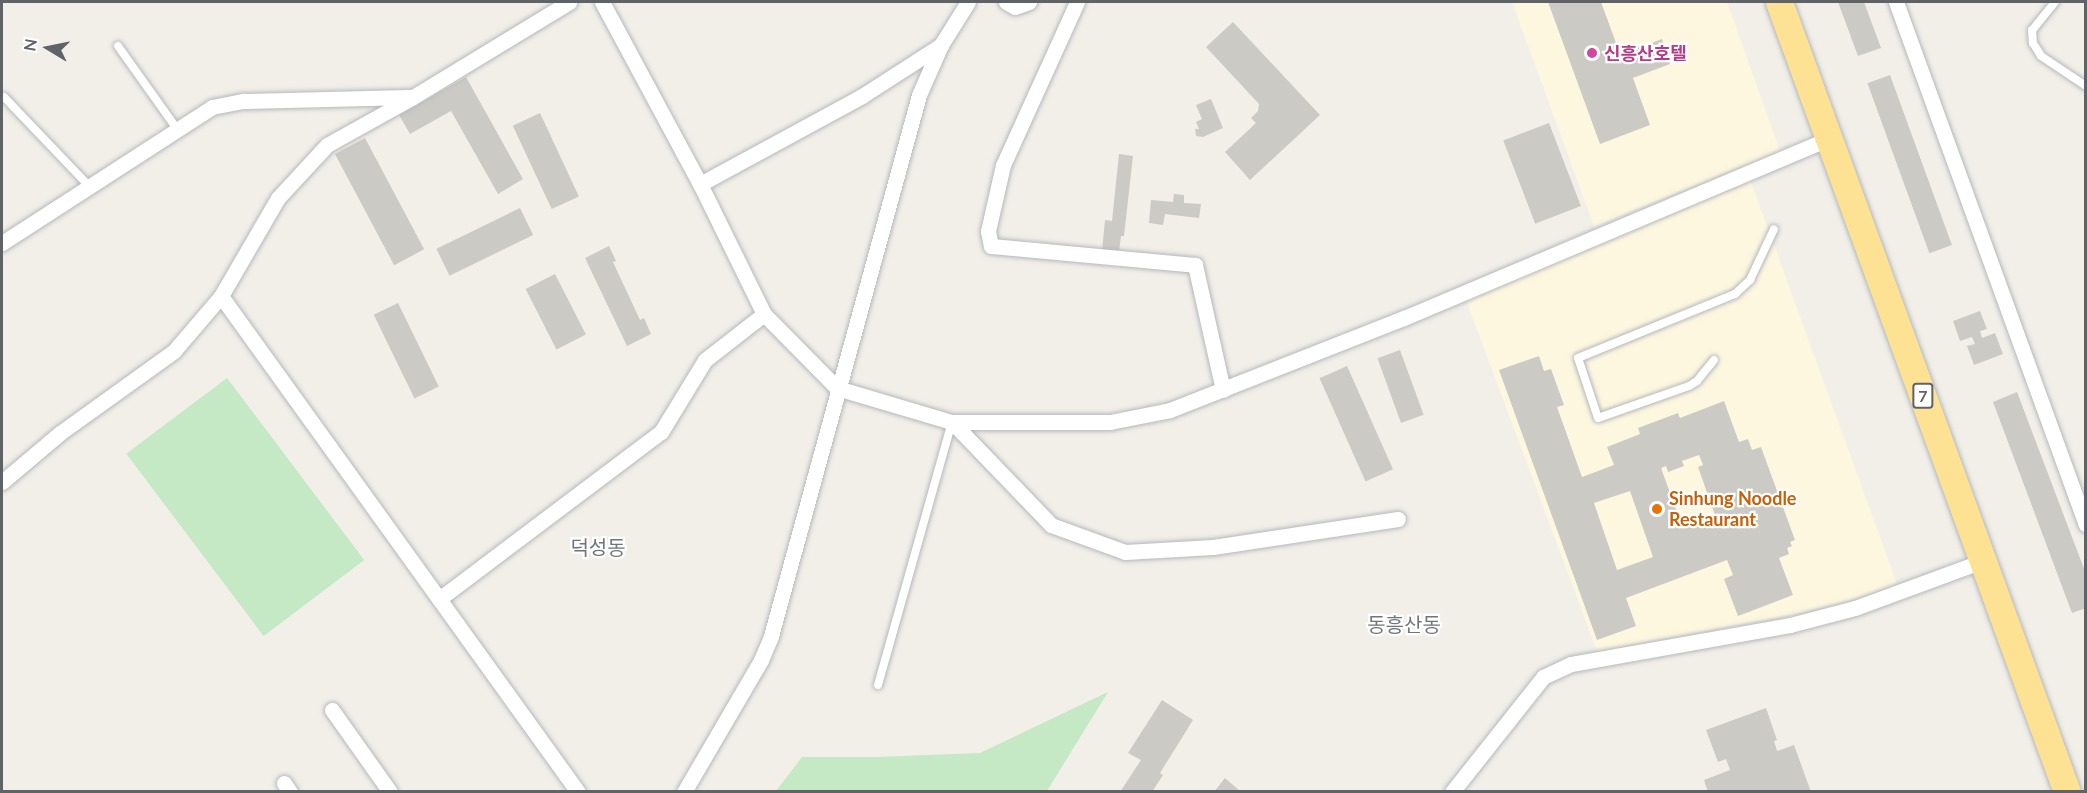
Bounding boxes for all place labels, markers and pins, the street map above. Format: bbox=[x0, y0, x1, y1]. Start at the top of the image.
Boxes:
place label: 신흥산호텔 bbox=[1604, 42, 1687, 64]
marker: 신흥산호텔 bbox=[1585, 46, 1599, 60]
place label: Sinhung Noodle Restaurant bbox=[1669, 488, 1796, 530]
marker: Sinhung Noodle Restaurant bbox=[1650, 502, 1664, 516]

